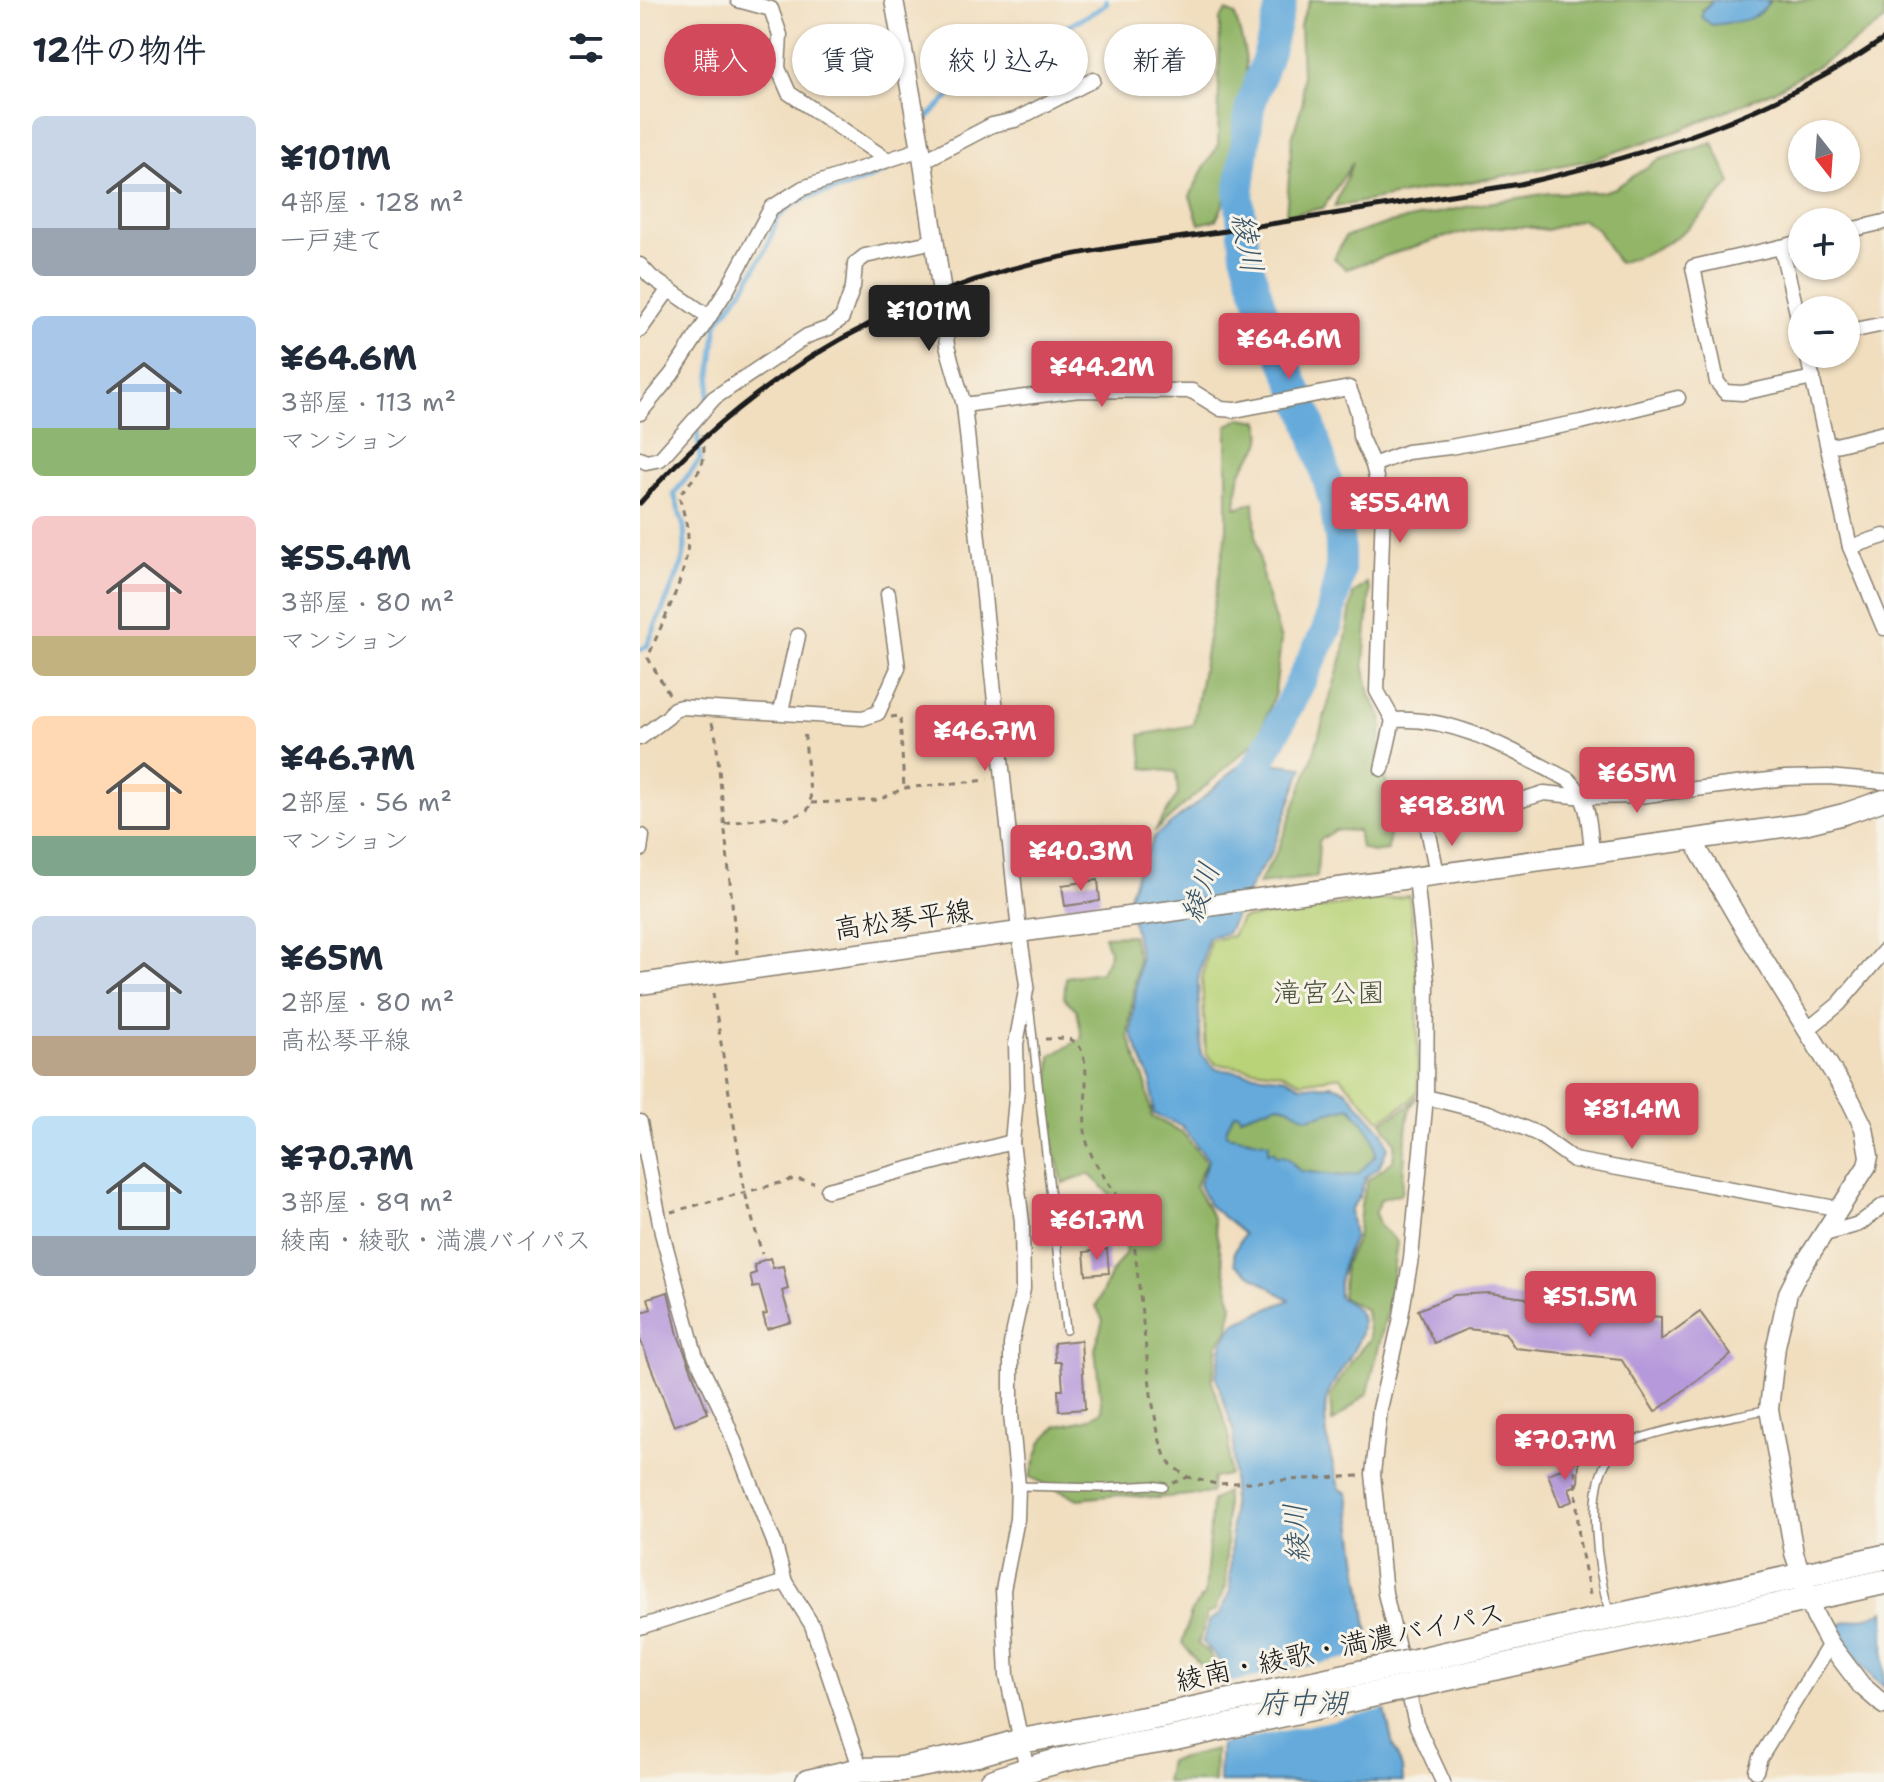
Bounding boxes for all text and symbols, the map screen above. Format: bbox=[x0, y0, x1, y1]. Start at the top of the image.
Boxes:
chip: 購入 bbox=[664, 24, 776, 96]
chip: 賃貸 bbox=[792, 24, 904, 96]
chip: 絞り込み bbox=[920, 24, 1088, 96]
chip: 新着 bbox=[1104, 24, 1216, 96]
icon: filters bbox=[564, 26, 608, 70]
text: 12件の物件 bbox=[32, 27, 206, 73]
north arrow bbox=[1788, 120, 1860, 192]
map controls bbox=[1788, 120, 1860, 368]
text: ¥101M bbox=[280, 135, 391, 181]
icon: home bbox=[96, 148, 192, 244]
text: 4部屋 · 128 m² bbox=[280, 184, 464, 219]
button: + bbox=[1788, 208, 1860, 280]
water label: 綾川 bbox=[1223, 210, 1273, 276]
text: 一戸建て bbox=[280, 222, 384, 257]
pin: ¥101M bbox=[873, 285, 985, 353]
text: ¥101M bbox=[887, 293, 971, 328]
button: − bbox=[1788, 296, 1860, 368]
pin: ¥64.6M bbox=[1224, 313, 1354, 381]
text: ¥64.6M bbox=[1237, 321, 1341, 356]
text: ¥64.6M bbox=[280, 335, 417, 381]
pin: ¥44.2M bbox=[1037, 341, 1167, 409]
icon: home bbox=[96, 348, 192, 444]
text: ¥44.2M bbox=[1049, 349, 1155, 384]
text: 3部屋 · 113 m² bbox=[280, 384, 456, 419]
text: マンション bbox=[280, 422, 409, 457]
pin: ¥55.4M bbox=[1335, 477, 1465, 545]
text: ¥55.4M bbox=[1350, 485, 1450, 520]
text: ¥55.4M bbox=[280, 535, 411, 581]
icon: home bbox=[96, 548, 192, 644]
text: 3部屋 · 80 m² bbox=[280, 584, 454, 619]
text: マンション bbox=[280, 622, 409, 657]
pin: ¥46.7M bbox=[920, 705, 1050, 773]
text: ¥46.7M bbox=[933, 713, 1037, 748]
text: ¥46.7M bbox=[280, 735, 415, 781]
pin: ¥65M bbox=[1590, 747, 1684, 815]
icon: home bbox=[96, 748, 192, 844]
text: ¥65M bbox=[1597, 755, 1677, 790]
pin: ¥98.8M bbox=[1387, 780, 1517, 848]
text: 2部屋 · 56 m² bbox=[280, 784, 452, 819]
text: ¥98.8M bbox=[1399, 788, 1505, 823]
text: マンション bbox=[280, 822, 409, 857]
pin: ¥40.3M bbox=[1016, 825, 1146, 893]
text: ¥40.3M bbox=[1029, 833, 1133, 868]
water label: 綾川 bbox=[1170, 857, 1230, 927]
street label: 高松琴平線 bbox=[831, 890, 975, 948]
text: ¥65M bbox=[280, 935, 383, 981]
icon: home bbox=[96, 948, 192, 1044]
park label: 滝宮公園 bbox=[1273, 973, 1385, 1011]
text: 2部屋 · 80 m² bbox=[280, 984, 454, 1019]
text: 高松琴平線 bbox=[280, 1022, 410, 1057]
pin: ¥81.4M bbox=[1567, 1083, 1697, 1151]
text: ¥81.4M bbox=[1583, 1091, 1681, 1126]
text: ¥70.7M bbox=[280, 1135, 414, 1181]
icon: home bbox=[96, 1148, 192, 1244]
text: 3部屋 · 89 m² bbox=[280, 1184, 454, 1219]
pin: ¥61.7M bbox=[1032, 1194, 1162, 1262]
text: ¥61.7M bbox=[1050, 1202, 1144, 1237]
text: 綾南・綾歌・満濃バイパス bbox=[280, 1222, 591, 1257]
pin: ¥51.5M bbox=[1525, 1271, 1655, 1339]
text: ¥51.5M bbox=[1543, 1279, 1637, 1314]
pin: ¥70.7M bbox=[1500, 1414, 1630, 1482]
text: ¥70.7M bbox=[1514, 1422, 1616, 1457]
water label: 綾川 bbox=[1274, 1502, 1318, 1564]
street label: 綾南・綾歌・満濃バイパス bbox=[1172, 1593, 1508, 1699]
water label: 府中湖 bbox=[1257, 1682, 1350, 1723]

